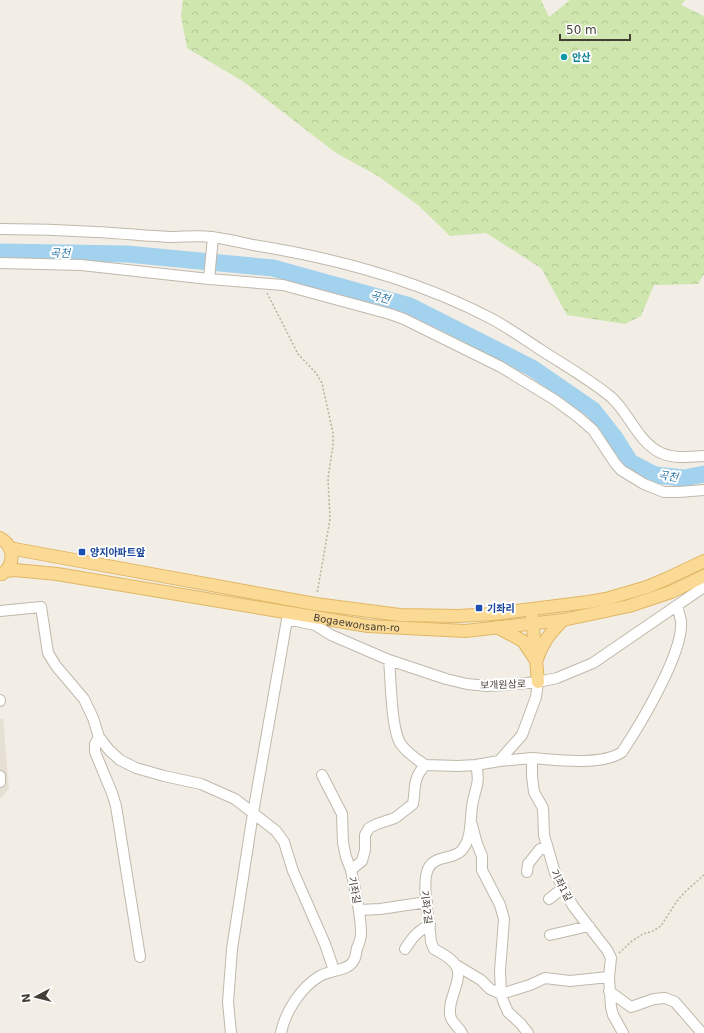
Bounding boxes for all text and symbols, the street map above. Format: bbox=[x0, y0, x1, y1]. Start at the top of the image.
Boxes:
scale bar bbox=[560, 16, 630, 42]
text: 50 m bbox=[566, 23, 597, 37]
marker: 안산 bbox=[559, 52, 569, 62]
place label: 안산 bbox=[572, 52, 590, 63]
water label: 곡천 bbox=[50, 247, 72, 260]
water label: 곡천 bbox=[368, 289, 393, 307]
water label: 곡천 bbox=[657, 469, 681, 485]
marker: 양지아파트앞 bbox=[77, 547, 87, 557]
place label: 양지아파트앞 bbox=[90, 547, 145, 558]
marker: 기좌리 bbox=[474, 603, 484, 613]
place label: 기좌리 bbox=[487, 603, 515, 614]
street label: Bogaewonsam-ro bbox=[313, 612, 400, 634]
street label: 보개원삼로 bbox=[480, 678, 526, 691]
street label: 기좌1길 bbox=[549, 868, 574, 903]
street label: 기좌길 bbox=[346, 875, 363, 905]
street label: 기좌2길 bbox=[419, 890, 434, 925]
north arrow bbox=[16, 977, 56, 1017]
text: N bbox=[20, 993, 34, 1004]

